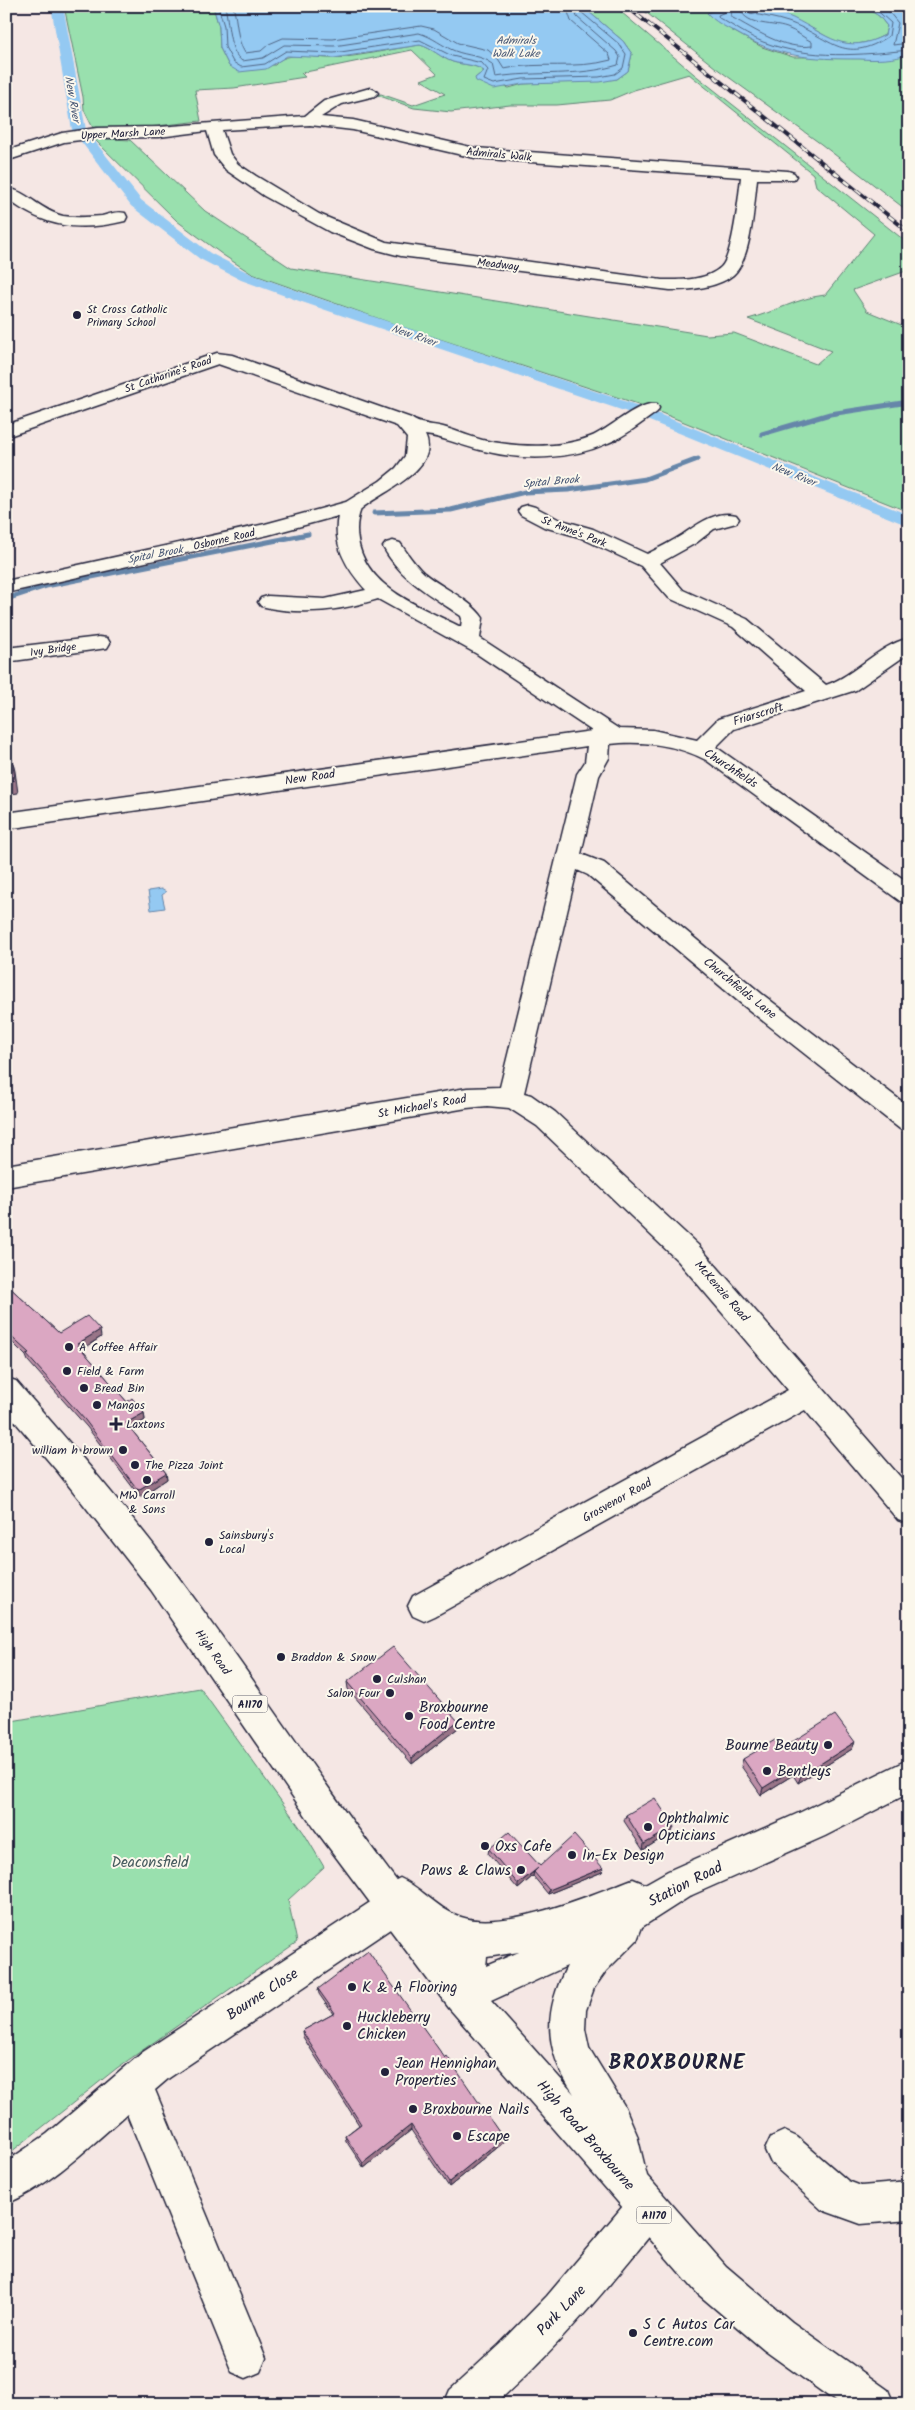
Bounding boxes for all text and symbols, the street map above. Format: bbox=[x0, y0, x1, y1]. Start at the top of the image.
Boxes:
water label: Admirals Walk Lake bbox=[492, 32, 541, 63]
water label: New River bbox=[59, 75, 85, 126]
street label: Upper Marsh Lane bbox=[80, 123, 166, 145]
street label: Admirals Walk bbox=[465, 143, 533, 167]
street label: Meadway bbox=[476, 254, 521, 277]
place label: St Cross Catholic Primary School bbox=[87, 301, 168, 332]
marker: St Cross Catholic Primary School bbox=[71, 309, 83, 321]
water label: New River bbox=[389, 320, 441, 353]
street label: St Catharine's Road bbox=[122, 351, 215, 398]
water label: New River bbox=[769, 458, 821, 493]
water label: Spital Brook bbox=[522, 470, 582, 493]
street label: St Anne's Park bbox=[538, 511, 610, 553]
street label: Osborne Road bbox=[191, 524, 257, 556]
water label: Spital Brook bbox=[126, 540, 186, 569]
street label: Ivy Bridge bbox=[29, 638, 77, 662]
street label: Friarscroft bbox=[731, 698, 786, 731]
street label: Churchfields bbox=[700, 744, 761, 793]
street label: New Road bbox=[284, 764, 337, 790]
street label: Churchfields Lane bbox=[699, 953, 781, 1024]
street label: St Michael's Road bbox=[376, 1089, 469, 1124]
street label: McKenzie Road bbox=[689, 1256, 754, 1327]
place label: A Coffee Affair bbox=[79, 1338, 158, 1357]
marker: A Coffee Affair bbox=[63, 1341, 75, 1353]
place label: Field & Farm bbox=[77, 1362, 144, 1381]
marker: Field & Farm bbox=[61, 1365, 73, 1377]
place label: Bread Bin bbox=[94, 1379, 144, 1398]
marker: Bread Bin bbox=[78, 1382, 90, 1394]
place label: Mangos bbox=[107, 1396, 145, 1415]
marker: Mangos bbox=[91, 1399, 103, 1411]
place label: Laxtons bbox=[126, 1415, 165, 1434]
marker: Laxtons bbox=[110, 1418, 122, 1430]
place label: william h brown bbox=[32, 1441, 113, 1460]
marker: william h brown bbox=[117, 1444, 129, 1456]
place label: The Pizza Joint bbox=[145, 1456, 224, 1475]
marker: The Pizza Joint bbox=[129, 1459, 141, 1471]
street label: Grosvenor Road bbox=[579, 1473, 656, 1527]
marker: MW Carroll & Sons bbox=[141, 1474, 153, 1486]
place label: MW Carroll & Sons bbox=[119, 1486, 175, 1519]
place label: Sainsbury's Local bbox=[219, 1526, 274, 1559]
marker: Sainsbury's Local bbox=[203, 1536, 215, 1548]
street label: High Road bbox=[190, 1626, 236, 1680]
place label: Braddon & Snow bbox=[291, 1648, 377, 1667]
marker: Braddon & Snow bbox=[275, 1651, 287, 1663]
place label: Culshan bbox=[387, 1670, 426, 1689]
marker: Culshan bbox=[371, 1673, 383, 1685]
place label: Salon Four bbox=[327, 1684, 381, 1703]
marker: Salon Four bbox=[384, 1687, 396, 1699]
road number: A1170 bbox=[232, 1696, 268, 1712]
place label: Broxbourne Food Centre bbox=[419, 1696, 495, 1737]
marker: Broxbourne Food Centre bbox=[403, 1710, 415, 1722]
place label: Bourne Beauty bbox=[725, 1734, 819, 1758]
marker: Bourne Beauty bbox=[822, 1739, 834, 1751]
place label: Bentleys bbox=[777, 1760, 832, 1784]
marker: Bentleys bbox=[761, 1765, 773, 1777]
place label: Ophthalmic Opticians bbox=[658, 1807, 729, 1848]
marker: Ophthalmic Opticians bbox=[642, 1821, 654, 1833]
place label: Oxs Cafe bbox=[495, 1835, 552, 1859]
marker: Oxs Cafe bbox=[479, 1840, 491, 1852]
place label: In-Ex Design bbox=[582, 1844, 664, 1868]
marker: In-Ex Design bbox=[566, 1849, 578, 1861]
park label: Deaconsfield bbox=[111, 1851, 189, 1875]
street label: Station Road bbox=[644, 1856, 727, 1914]
place label: Paws & Claws bbox=[421, 1859, 512, 1883]
marker: Paws & Claws bbox=[515, 1864, 527, 1876]
street label: Bourne Close bbox=[222, 1962, 304, 2027]
place label: K & A Flooring bbox=[362, 1976, 457, 2000]
marker: K & A Flooring bbox=[346, 1981, 358, 1993]
place label: Huckleberry Chicken bbox=[357, 2006, 431, 2047]
marker: Huckleberry Chicken bbox=[341, 2020, 353, 2032]
district label: BROXBOURNE bbox=[608, 2047, 746, 2080]
place label: Jean Hennighan Properties bbox=[395, 2052, 496, 2093]
marker: Jean Hennighan Properties bbox=[379, 2066, 391, 2078]
street label: High Road Broxbourne bbox=[530, 2075, 640, 2197]
place label: Broxbourne Nails bbox=[423, 2098, 530, 2122]
marker: Broxbourne Nails bbox=[407, 2103, 419, 2115]
place label: Escape bbox=[467, 2125, 510, 2149]
marker: Escape bbox=[451, 2130, 463, 2142]
road number: A1170 bbox=[636, 2206, 672, 2224]
street label: Park Lane bbox=[531, 2279, 592, 2342]
place label: S C Autos Car Centre.com bbox=[643, 2313, 735, 2354]
marker: S C Autos Car Centre.com bbox=[627, 2327, 639, 2339]

